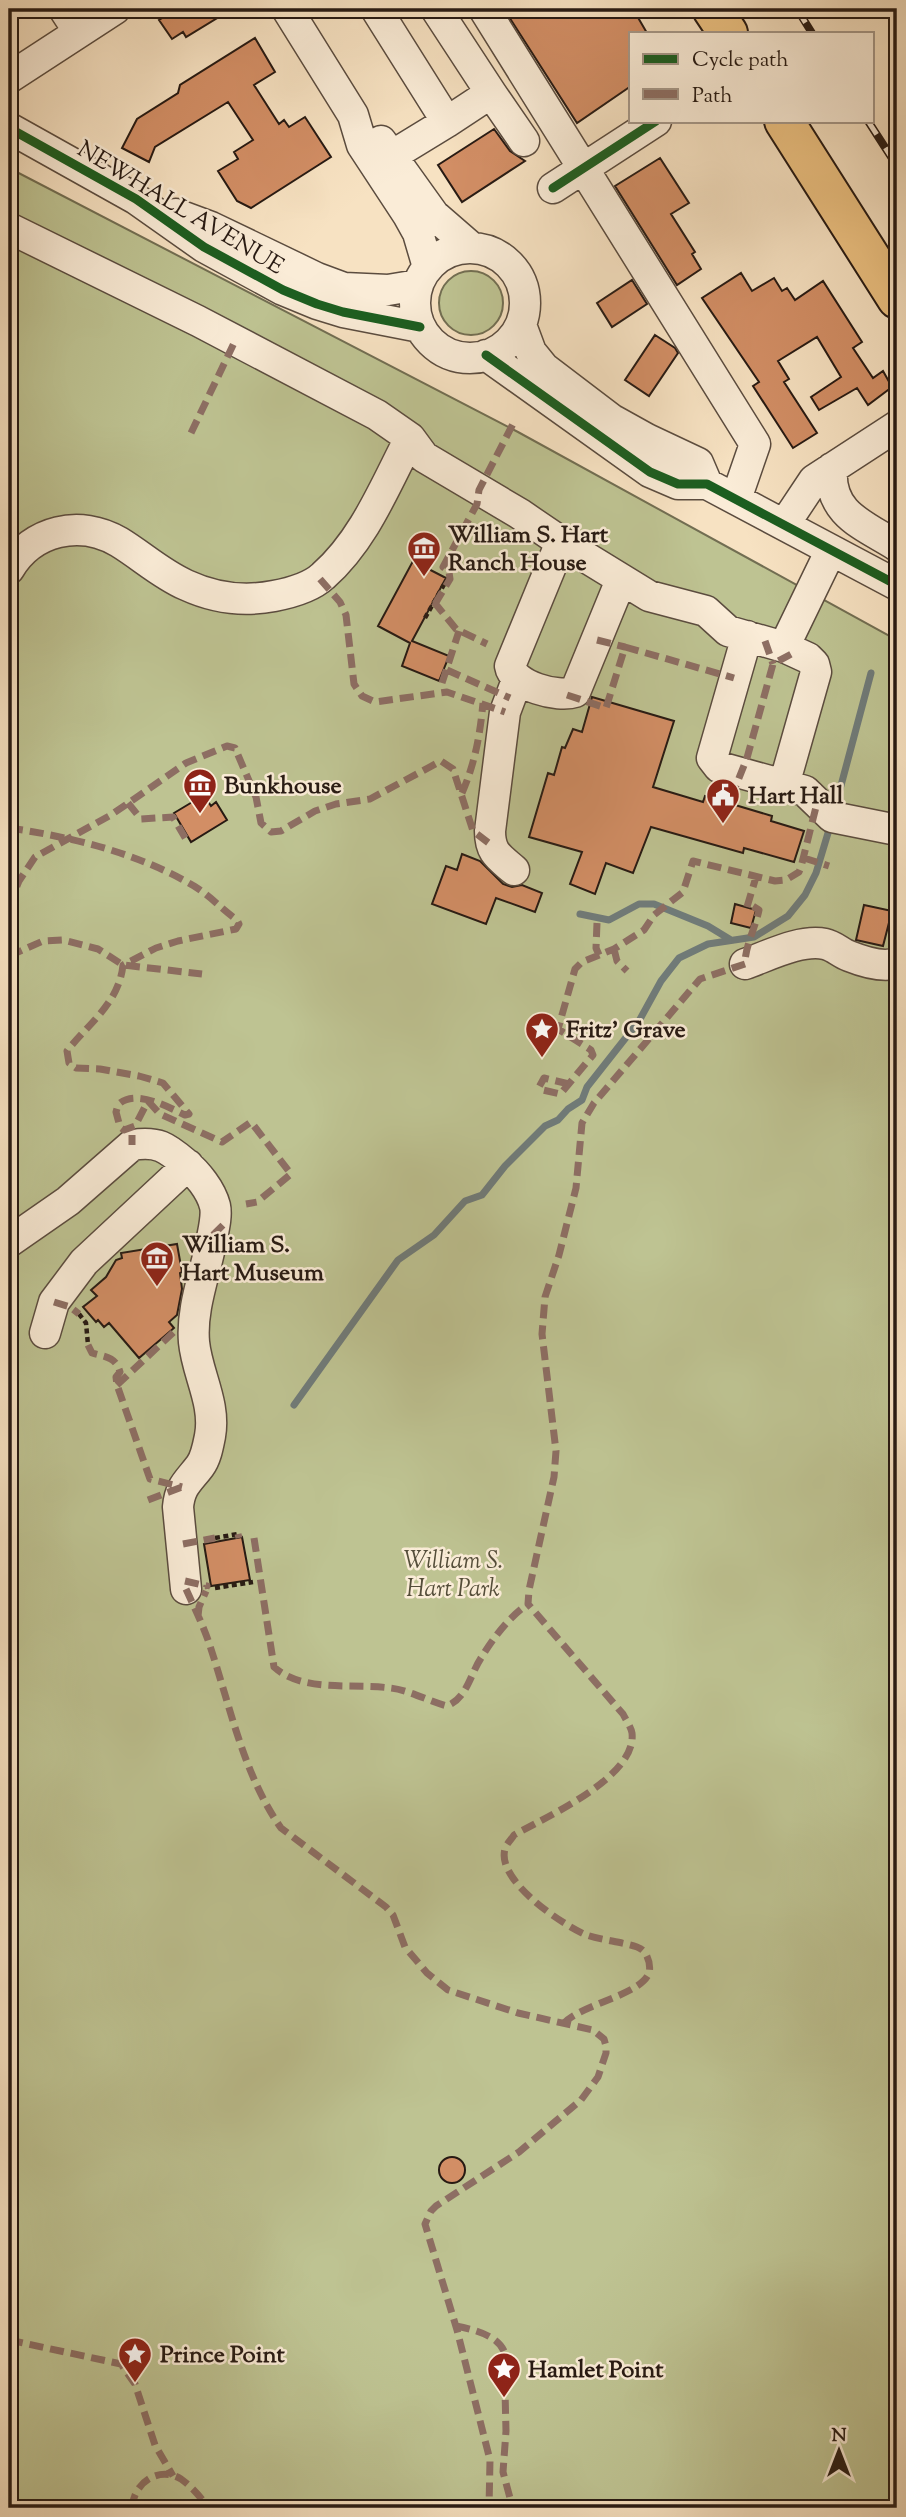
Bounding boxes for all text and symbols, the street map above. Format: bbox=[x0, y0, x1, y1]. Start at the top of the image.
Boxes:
legend bbox=[629, 32, 874, 122]
text: Cycle path bbox=[692, 46, 789, 76]
text: Path bbox=[692, 82, 733, 112]
street label: NEWHALL AVENUE bbox=[70, 133, 290, 284]
place label: William S. Hart Ranch House bbox=[448, 519, 609, 581]
museum icon: William S. Hart Ranch House bbox=[405, 529, 443, 578]
museum icon: Bunkhouse bbox=[181, 766, 219, 815]
place label: Bunkhouse bbox=[224, 770, 342, 804]
public building icon: Hart Hall bbox=[704, 776, 742, 825]
place label: Hart Hall bbox=[748, 780, 844, 814]
place icon: Fritz' Grave bbox=[523, 1010, 561, 1059]
place label: Fritz' Grave bbox=[566, 1014, 686, 1048]
place label: William S. Hart Museum bbox=[182, 1229, 324, 1291]
museum icon: William S. Hart Museum bbox=[138, 1239, 176, 1288]
park label: William S. Hart Park bbox=[404, 1545, 502, 1607]
place icon: Prince Point bbox=[116, 2335, 154, 2384]
place label: Prince Point bbox=[160, 2339, 285, 2373]
place icon: Hamlet Point bbox=[485, 2350, 523, 2399]
place label: Hamlet Point bbox=[528, 2354, 664, 2388]
north arrow bbox=[804, 2416, 874, 2486]
text: N bbox=[831, 2423, 847, 2450]

